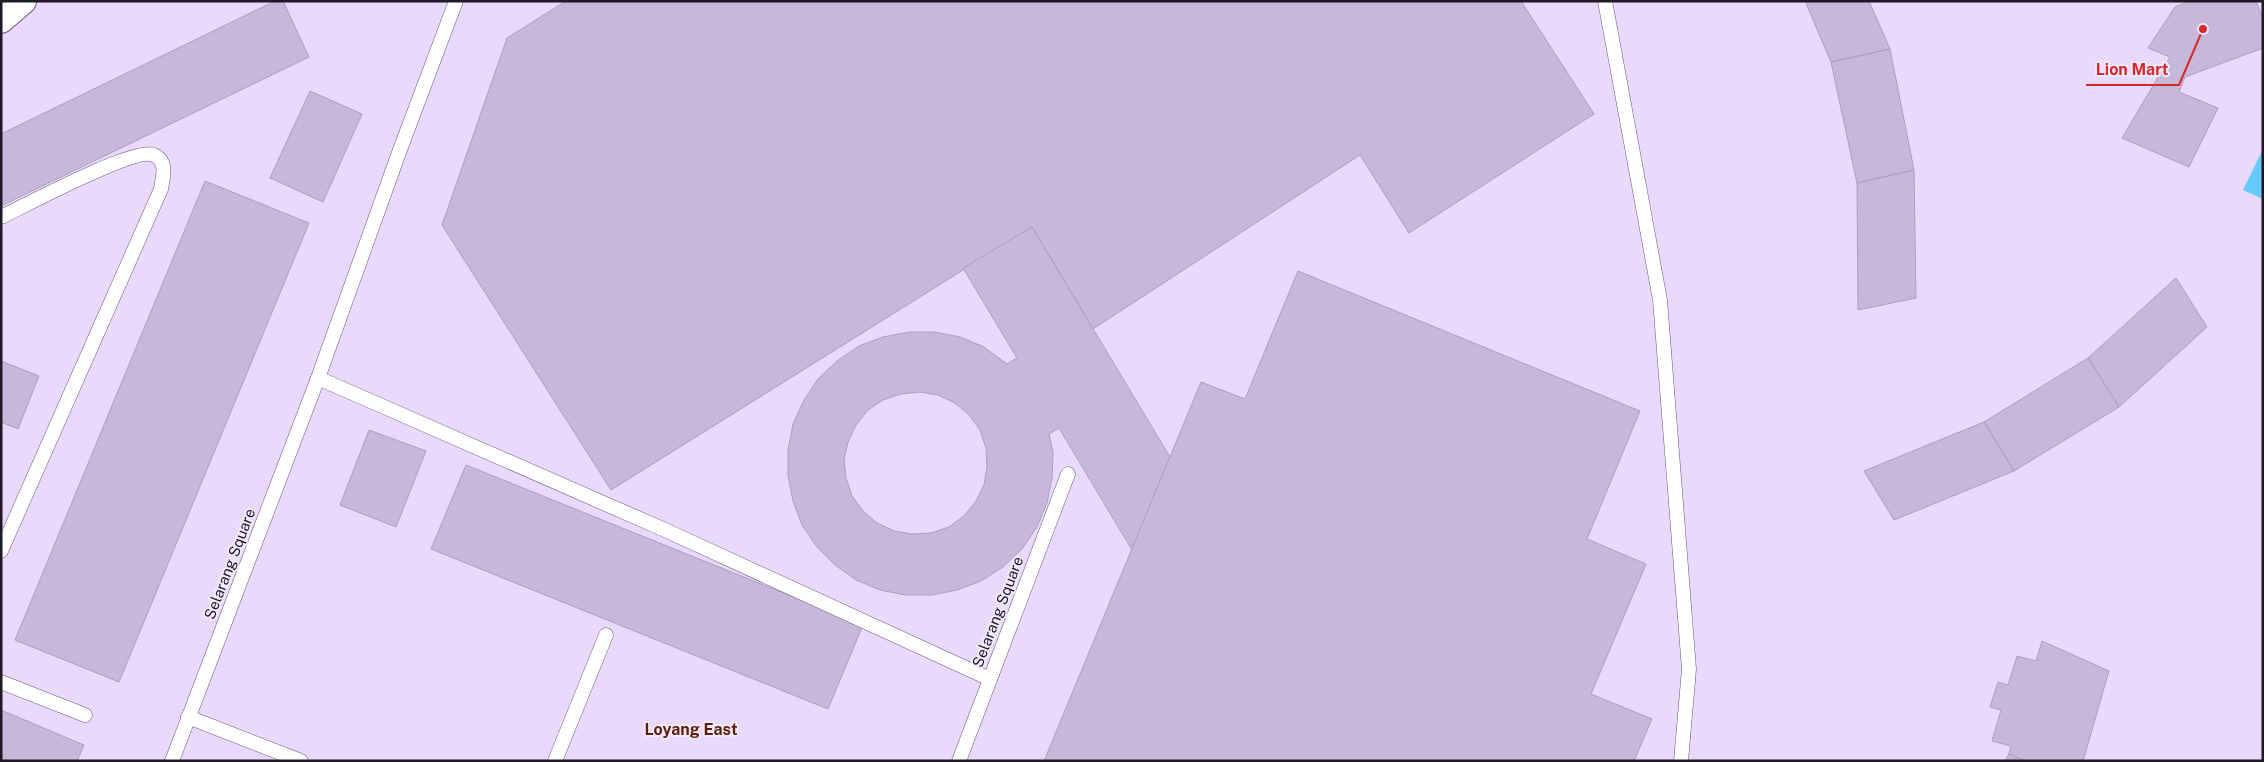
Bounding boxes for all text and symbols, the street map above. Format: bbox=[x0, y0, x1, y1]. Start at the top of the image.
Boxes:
callout: Lion Mart bbox=[2086, 54, 2179, 85]
text: Lion Mart bbox=[2096, 60, 2169, 79]
street label: Selarang Square bbox=[201, 506, 258, 622]
street label: Selarang Square bbox=[969, 554, 1026, 670]
district label: Loyang East bbox=[644, 720, 738, 739]

